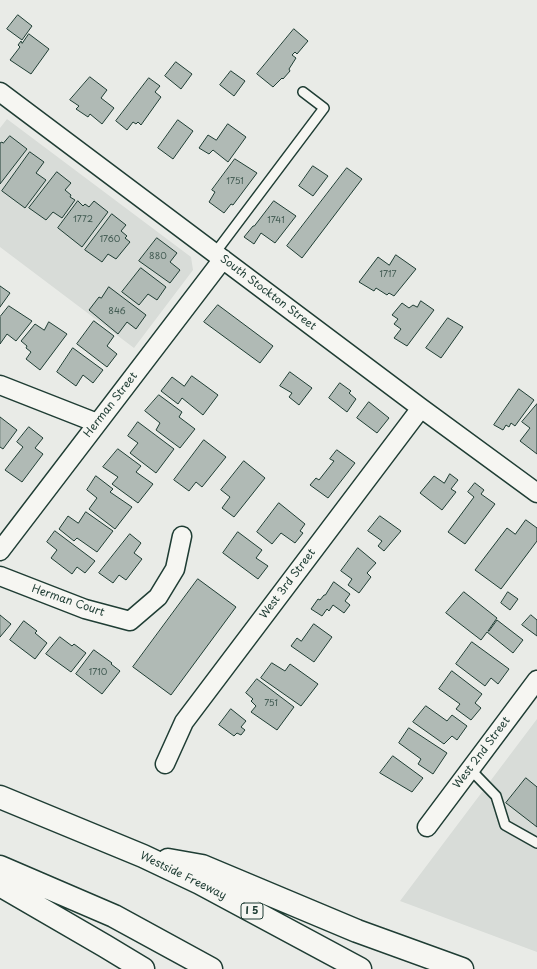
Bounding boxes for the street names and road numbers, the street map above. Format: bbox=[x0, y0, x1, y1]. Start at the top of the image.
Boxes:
street label: South Stockton Street bbox=[217, 253, 319, 333]
street label: Herman Street bbox=[82, 370, 140, 440]
street label: West 3rd Street bbox=[257, 546, 319, 622]
street label: Herman Court bbox=[30, 582, 106, 620]
street label: West 2nd Street bbox=[451, 714, 513, 792]
street label: Westside Freeway bbox=[138, 849, 228, 903]
road number: I 5 bbox=[241, 903, 263, 919]

